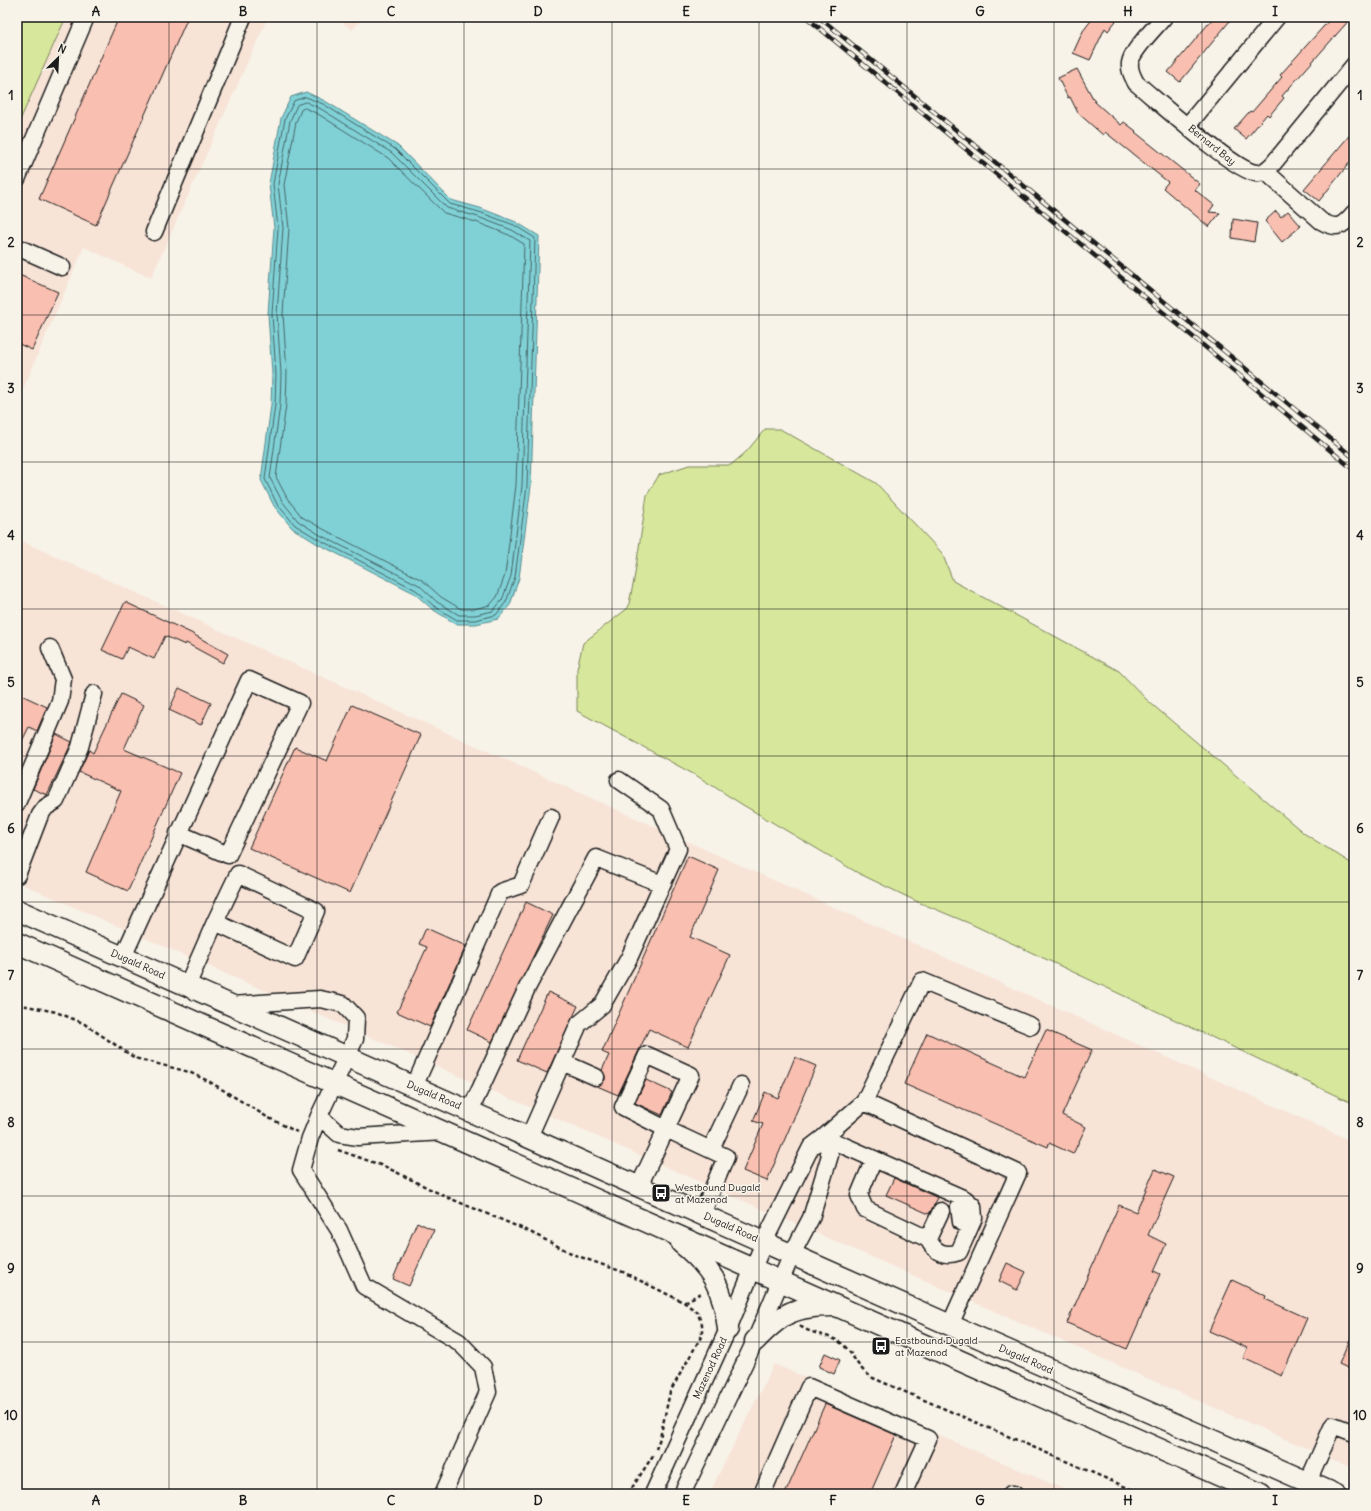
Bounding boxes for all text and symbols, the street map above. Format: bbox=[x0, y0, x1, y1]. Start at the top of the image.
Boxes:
text: A bbox=[92, 3, 101, 20]
text: B bbox=[239, 3, 248, 20]
text: C bbox=[387, 3, 396, 20]
text: D bbox=[533, 3, 543, 20]
text: E bbox=[682, 3, 690, 20]
text: F bbox=[829, 3, 837, 20]
text: G bbox=[975, 3, 985, 20]
text: H bbox=[1123, 3, 1133, 20]
text: I bbox=[1272, 3, 1278, 20]
north arrow bbox=[38, 38, 78, 78]
text: N bbox=[56, 41, 68, 57]
text: 1 bbox=[8, 87, 14, 104]
text: 1 bbox=[1357, 87, 1363, 104]
street label: Bernard Bay bbox=[1186, 122, 1238, 168]
text: 2 bbox=[7, 234, 15, 251]
text: 2 bbox=[1356, 234, 1364, 251]
text: 3 bbox=[7, 380, 15, 397]
text: 3 bbox=[1356, 380, 1364, 397]
text: 4 bbox=[7, 527, 15, 544]
text: 4 bbox=[1356, 527, 1364, 544]
text: 5 bbox=[7, 674, 15, 691]
text: 5 bbox=[1356, 674, 1364, 691]
text: 6 bbox=[7, 820, 15, 837]
text: 6 bbox=[1356, 820, 1364, 837]
street label: Dugald Road bbox=[109, 946, 167, 982]
text: 7 bbox=[8, 967, 15, 984]
text: 7 bbox=[1357, 967, 1364, 984]
street label: Dugald Road bbox=[405, 1078, 463, 1112]
text: 8 bbox=[7, 1114, 15, 1131]
text: 8 bbox=[1356, 1114, 1364, 1131]
place label: Westbound Dugald at Mazenod bbox=[675, 1181, 760, 1206]
bus stop icon: Westbound Dugald at Mazenod bbox=[650, 1182, 672, 1204]
street label: Dugald Road bbox=[702, 1209, 760, 1245]
text: 9 bbox=[7, 1260, 15, 1277]
text: 9 bbox=[1356, 1260, 1364, 1277]
place label: Eastbound Dugald at Mazenod bbox=[895, 1334, 978, 1359]
street label: Mazenod Road bbox=[690, 1335, 730, 1401]
bus stop icon: Eastbound Dugald at Mazenod bbox=[870, 1335, 892, 1357]
street label: Dugald Road bbox=[997, 1341, 1055, 1377]
text: 10 bbox=[4, 1407, 18, 1424]
text: 10 bbox=[1353, 1407, 1367, 1424]
text: A bbox=[92, 1492, 101, 1509]
text: B bbox=[239, 1492, 248, 1509]
text: C bbox=[387, 1492, 396, 1509]
text: D bbox=[533, 1492, 543, 1509]
text: E bbox=[682, 1492, 690, 1509]
text: F bbox=[829, 1492, 837, 1509]
text: G bbox=[975, 1492, 985, 1509]
text: H bbox=[1123, 1492, 1133, 1509]
text: I bbox=[1272, 1492, 1278, 1509]

